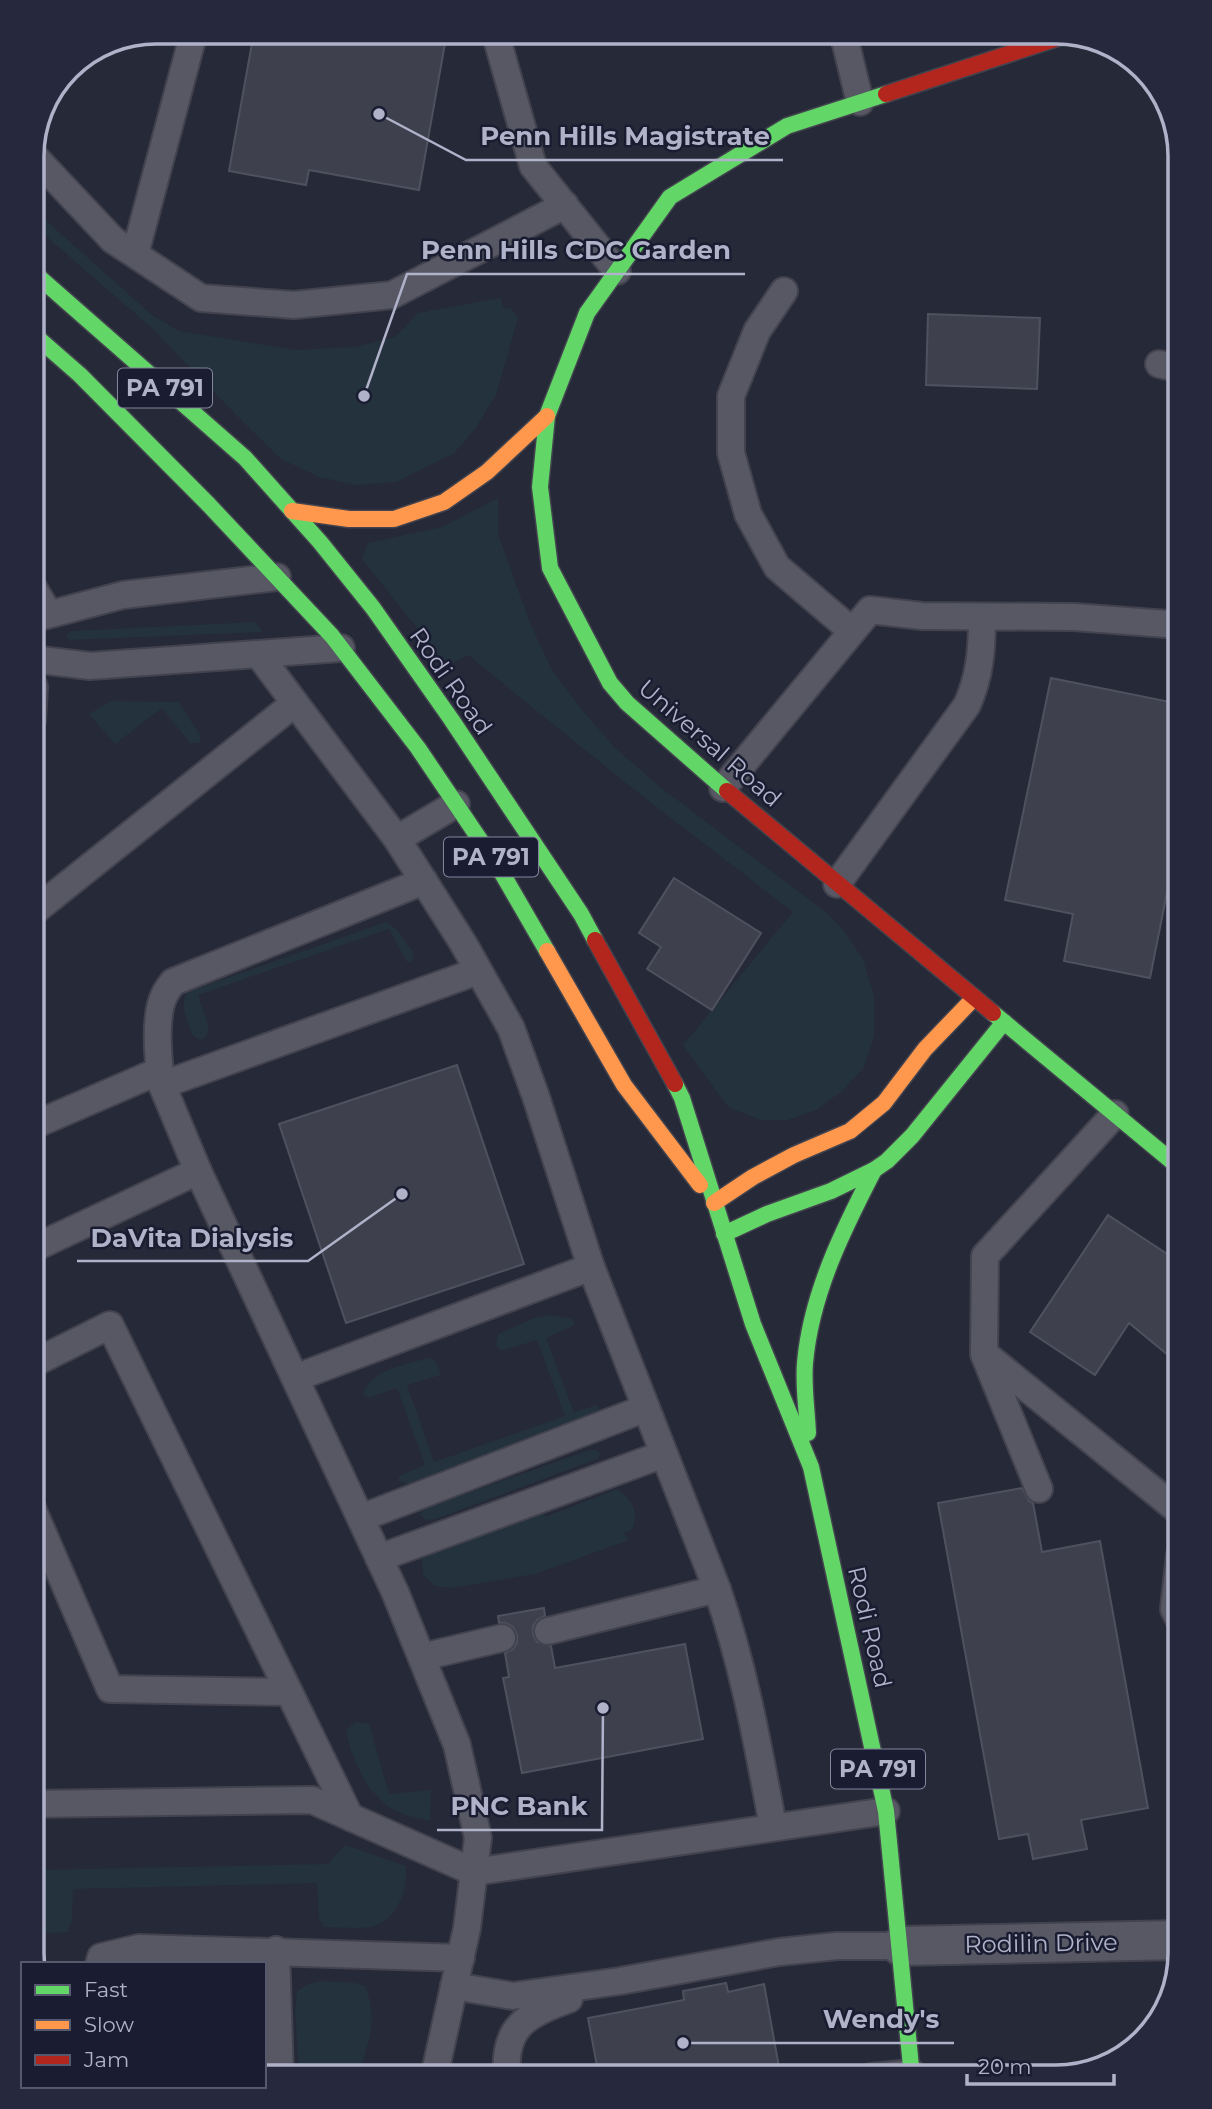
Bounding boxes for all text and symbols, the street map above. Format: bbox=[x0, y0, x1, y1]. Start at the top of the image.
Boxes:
callout: Penn Hills Magistrate bbox=[466, 113, 783, 160]
text: Penn Hills Magistrate bbox=[480, 120, 770, 152]
callout: Penn Hills CDC Garden bbox=[407, 227, 745, 274]
text: Penn Hills CDC Garden bbox=[421, 234, 731, 266]
road number: PA 791 bbox=[118, 368, 212, 408]
street label: Rodi Road bbox=[404, 622, 498, 740]
street label: Universal Road bbox=[633, 673, 787, 813]
road number: PA 791 bbox=[444, 838, 538, 876]
callout: DaVita Dialysis bbox=[77, 1214, 308, 1261]
text: DaVita Dialysis bbox=[91, 1222, 294, 1254]
street label: Rodi Road bbox=[842, 1563, 898, 1691]
road number: PA 791 bbox=[831, 1750, 925, 1788]
callout: PNC Bank bbox=[437, 1783, 602, 1830]
text: PNC Bank bbox=[451, 1790, 588, 1822]
street label: Rodilin Drive bbox=[964, 1927, 1118, 1959]
legend bbox=[21, 1962, 266, 2088]
text: Fast bbox=[84, 1977, 128, 2002]
callout: Wendy's bbox=[809, 1996, 954, 2043]
text: Wendy's bbox=[823, 2003, 939, 2035]
text: Slow bbox=[84, 2012, 134, 2037]
scale bar bbox=[967, 2042, 1114, 2086]
text: Jam bbox=[83, 2047, 129, 2072]
text: 20 m bbox=[978, 2054, 1032, 2079]

